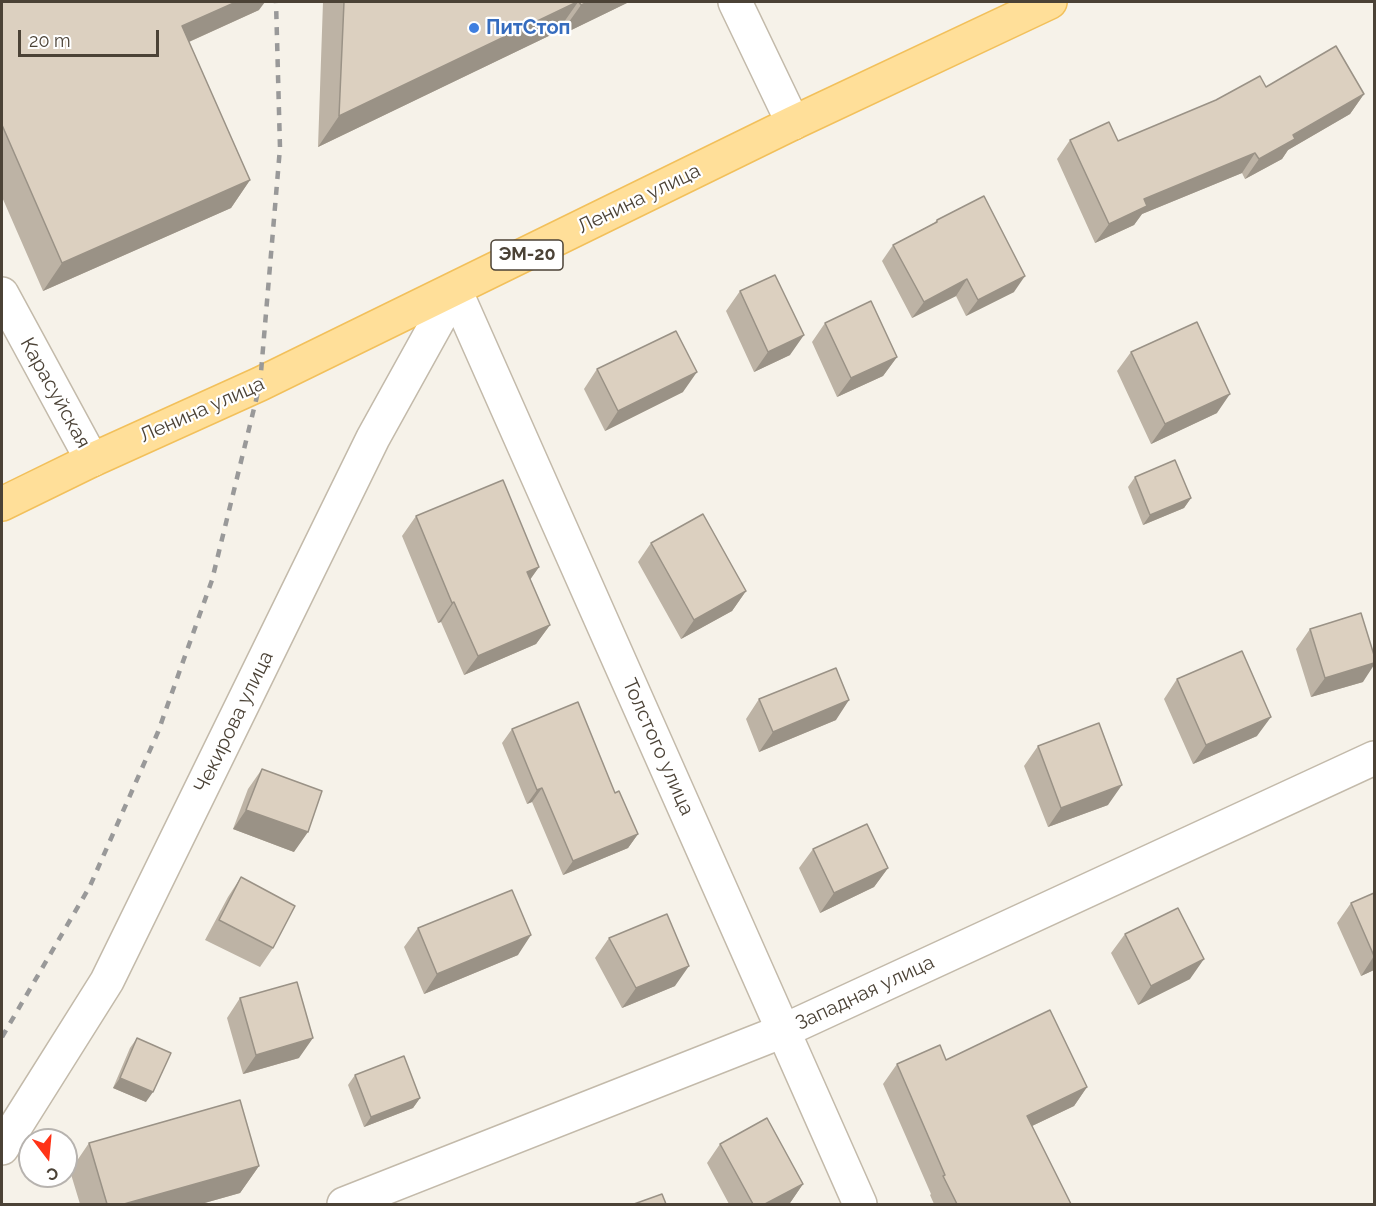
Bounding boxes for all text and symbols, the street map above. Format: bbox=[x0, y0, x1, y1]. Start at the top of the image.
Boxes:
place label: ПитСтоп bbox=[486, 16, 570, 40]
scale bar bbox=[21, 18, 162, 56]
marker: ПитСтоп bbox=[467, 21, 481, 35]
text: 20 m bbox=[29, 30, 71, 51]
street label: Ленина улица bbox=[573, 159, 705, 239]
road number: ЭМ-20 bbox=[491, 240, 563, 270]
street label: Карасуйская bbox=[15, 333, 95, 453]
street label: Ленина улица bbox=[136, 372, 268, 448]
street label: Чекирова улица bbox=[189, 647, 279, 797]
street label: Толстого улица bbox=[617, 675, 699, 819]
street label: Западная улица bbox=[792, 950, 938, 1036]
north arrow bbox=[18, 1128, 78, 1188]
text: С bbox=[45, 1163, 60, 1185]

